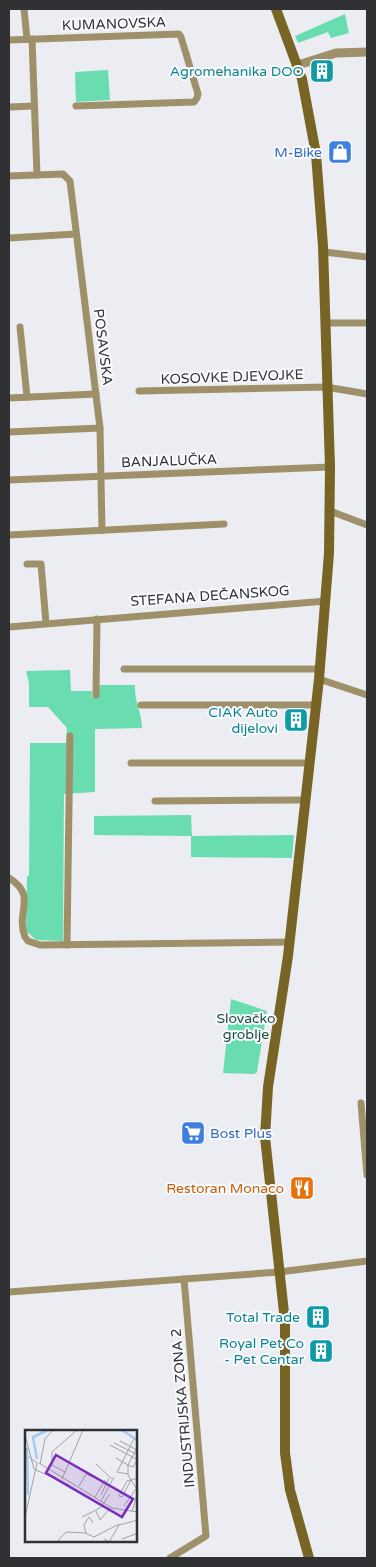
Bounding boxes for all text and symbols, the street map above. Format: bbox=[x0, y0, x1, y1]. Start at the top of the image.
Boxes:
street label: KUMANOVSKA bbox=[62, 14, 166, 34]
building icon: Agromehanika DOO bbox=[309, 58, 335, 84]
place label: Agromehanika DOO bbox=[170, 63, 304, 80]
shop icon: M-Bike bbox=[327, 139, 353, 165]
place label: M-Bike bbox=[274, 144, 322, 161]
street label: POSAVSKA bbox=[90, 308, 116, 386]
street label: KOSOVKE DJEVOJKE bbox=[160, 366, 304, 388]
street label: BANJALUČKA bbox=[121, 451, 217, 471]
street label: STEFANA DEČANSKOG bbox=[130, 582, 290, 610]
place label: CIAK Auto dijelovi bbox=[208, 704, 278, 737]
building icon: CIAK Auto dijelovi bbox=[283, 707, 309, 733]
park label: Slovačko groblje bbox=[216, 1010, 276, 1043]
supermarket icon: Bost Plus bbox=[180, 1120, 206, 1146]
place label: Bost Plus bbox=[210, 1125, 272, 1142]
restaurant icon: Restoran Monaco bbox=[289, 1175, 315, 1201]
place label: Restoran Monaco bbox=[166, 1180, 284, 1197]
building icon: Total Trade bbox=[305, 1304, 331, 1330]
place label: Total Trade bbox=[226, 1309, 300, 1326]
street label: INDUSTRIJSKA ZONA 2 bbox=[168, 1328, 198, 1488]
place label: Royal Pet Co - Pet Centar bbox=[219, 1335, 305, 1368]
building icon: Royal Pet Co - Pet Centar bbox=[308, 1338, 334, 1364]
inset map bbox=[25, 1430, 138, 1542]

